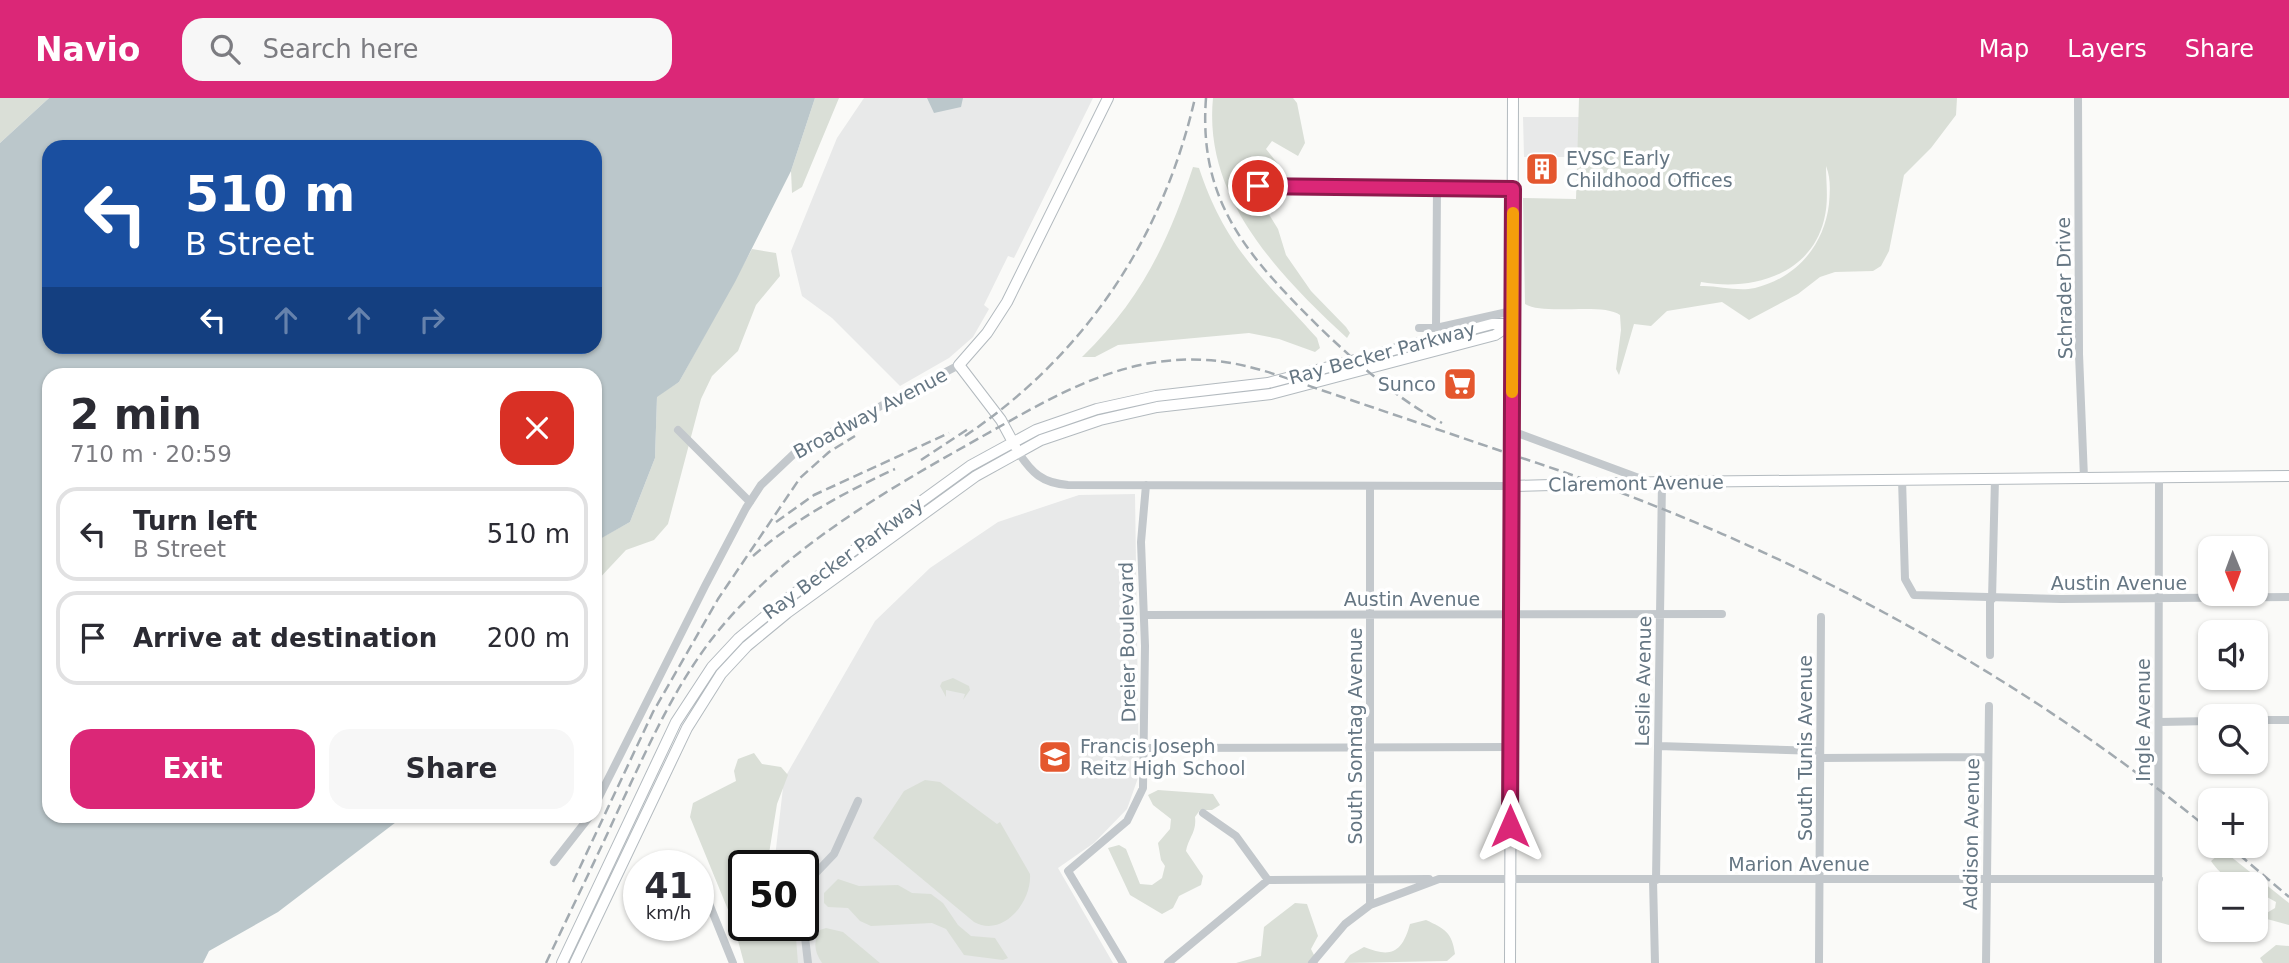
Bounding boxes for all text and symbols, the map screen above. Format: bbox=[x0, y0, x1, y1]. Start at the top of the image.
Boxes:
search box bbox=[182, 18, 672, 81]
text: Navio bbox=[35, 30, 140, 69]
icon: search bbox=[206, 30, 244, 68]
text: Search here bbox=[262, 34, 419, 64]
text: Map bbox=[1979, 35, 2029, 63]
text: Layers bbox=[2067, 35, 2147, 63]
text: Share bbox=[2185, 35, 2254, 63]
place label: EVSC Early Childhood Offices bbox=[1566, 147, 1733, 191]
building icon: EVSC Early Childhood Offices bbox=[1523, 150, 1561, 188]
pin bbox=[1228, 156, 1288, 216]
text: 510 m bbox=[185, 166, 355, 223]
icon: arrive bbox=[1239, 167, 1277, 205]
icon: left bbox=[70, 168, 161, 259]
street label: Schrader Drive bbox=[2052, 217, 2076, 359]
text: B Street bbox=[185, 225, 314, 263]
icon: left bbox=[194, 301, 232, 339]
icon: ahead bbox=[267, 301, 305, 339]
icon: ahead bbox=[340, 301, 378, 339]
icon: right bbox=[413, 301, 451, 339]
street label: Ray Becker Parkway bbox=[1286, 317, 1478, 389]
street label: Broadway Avenue bbox=[789, 363, 951, 463]
supermarket icon: Sunco bbox=[1441, 365, 1479, 403]
place label: Sunco bbox=[1378, 373, 1436, 395]
text: 2 min bbox=[70, 390, 202, 439]
button: close bbox=[500, 391, 574, 465]
text: 710 m · 20:59 bbox=[70, 441, 232, 467]
street label: Claremont Avenue bbox=[1548, 470, 1724, 496]
street label: Ray Becker Parkway bbox=[759, 493, 927, 623]
text: Turn left bbox=[133, 506, 257, 536]
icon: left bbox=[74, 515, 112, 553]
text: 510 m bbox=[487, 519, 570, 549]
text: B Street bbox=[133, 536, 226, 562]
north arrow bbox=[2198, 536, 2268, 606]
map controls bbox=[2198, 536, 2268, 942]
street label: Dreier Boulevard bbox=[1115, 561, 1139, 723]
street label: Austin Avenue bbox=[2051, 572, 2187, 594]
street label: Austin Avenue bbox=[1344, 588, 1480, 610]
street label: Leslie Avenue bbox=[1631, 615, 1655, 747]
icon: arrive bbox=[74, 619, 112, 657]
button: sound bbox=[2198, 620, 2268, 690]
text: Arrive at destination bbox=[133, 623, 437, 653]
text: 200 m bbox=[487, 623, 570, 653]
street label: South Sonntag Avenue bbox=[1344, 628, 1366, 844]
street label: South Tunis Avenue bbox=[1794, 655, 1816, 841]
street label: Ingle Avenue bbox=[2132, 658, 2154, 782]
button: search bbox=[2198, 704, 2268, 774]
button: Exit bbox=[70, 729, 315, 809]
button: Share bbox=[329, 729, 574, 809]
place label: Francis Joseph Reitz High School bbox=[1080, 735, 1246, 779]
school or university icon: Francis Joseph Reitz High School bbox=[1036, 738, 1074, 776]
street label: Addison Avenue bbox=[1959, 758, 1983, 910]
button: + bbox=[2198, 788, 2268, 858]
position arrow bbox=[1473, 789, 1547, 863]
speed limit sign: 50 bbox=[728, 850, 819, 941]
street label: Marion Avenue bbox=[1728, 853, 1870, 875]
text: 41 bbox=[644, 866, 693, 906]
button: − bbox=[2198, 872, 2268, 942]
text: km/h bbox=[646, 902, 691, 923]

